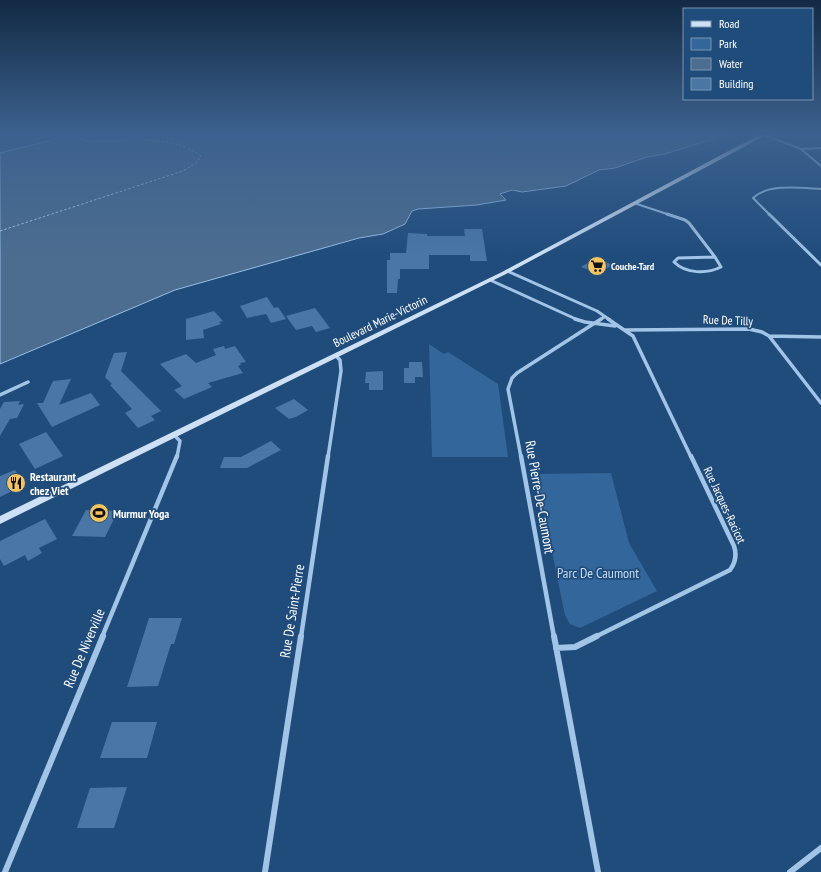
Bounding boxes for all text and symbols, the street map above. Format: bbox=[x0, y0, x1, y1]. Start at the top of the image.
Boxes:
legend bbox=[683, 8, 813, 100]
text: Road bbox=[719, 16, 739, 31]
text: Park bbox=[719, 36, 737, 51]
text: Water bbox=[719, 56, 744, 71]
text: Building bbox=[719, 76, 754, 91]
supermarket icon: Couche-Tard bbox=[586, 255, 608, 277]
place label: Couche-Tard bbox=[611, 260, 655, 273]
street label: Boulevard Marie-Victorin bbox=[331, 292, 429, 350]
street label: Rue De Tilly bbox=[703, 312, 754, 328]
street label: Rue Pierre-De-Caumont bbox=[521, 439, 559, 555]
street label: Rue Jacques-Racicot bbox=[701, 464, 750, 546]
place label: Restaurant chez Viet bbox=[30, 469, 77, 498]
restaurant icon: Restaurant chez Viet bbox=[5, 472, 27, 494]
sports icon: Murmur Yoga bbox=[88, 502, 110, 524]
place label: Murmur Yoga bbox=[113, 506, 169, 521]
street label: Rue De Saint-Pierre bbox=[276, 563, 308, 659]
park label: Parc De Caumont bbox=[557, 564, 639, 582]
street label: Rue De Niverville bbox=[59, 606, 109, 690]

